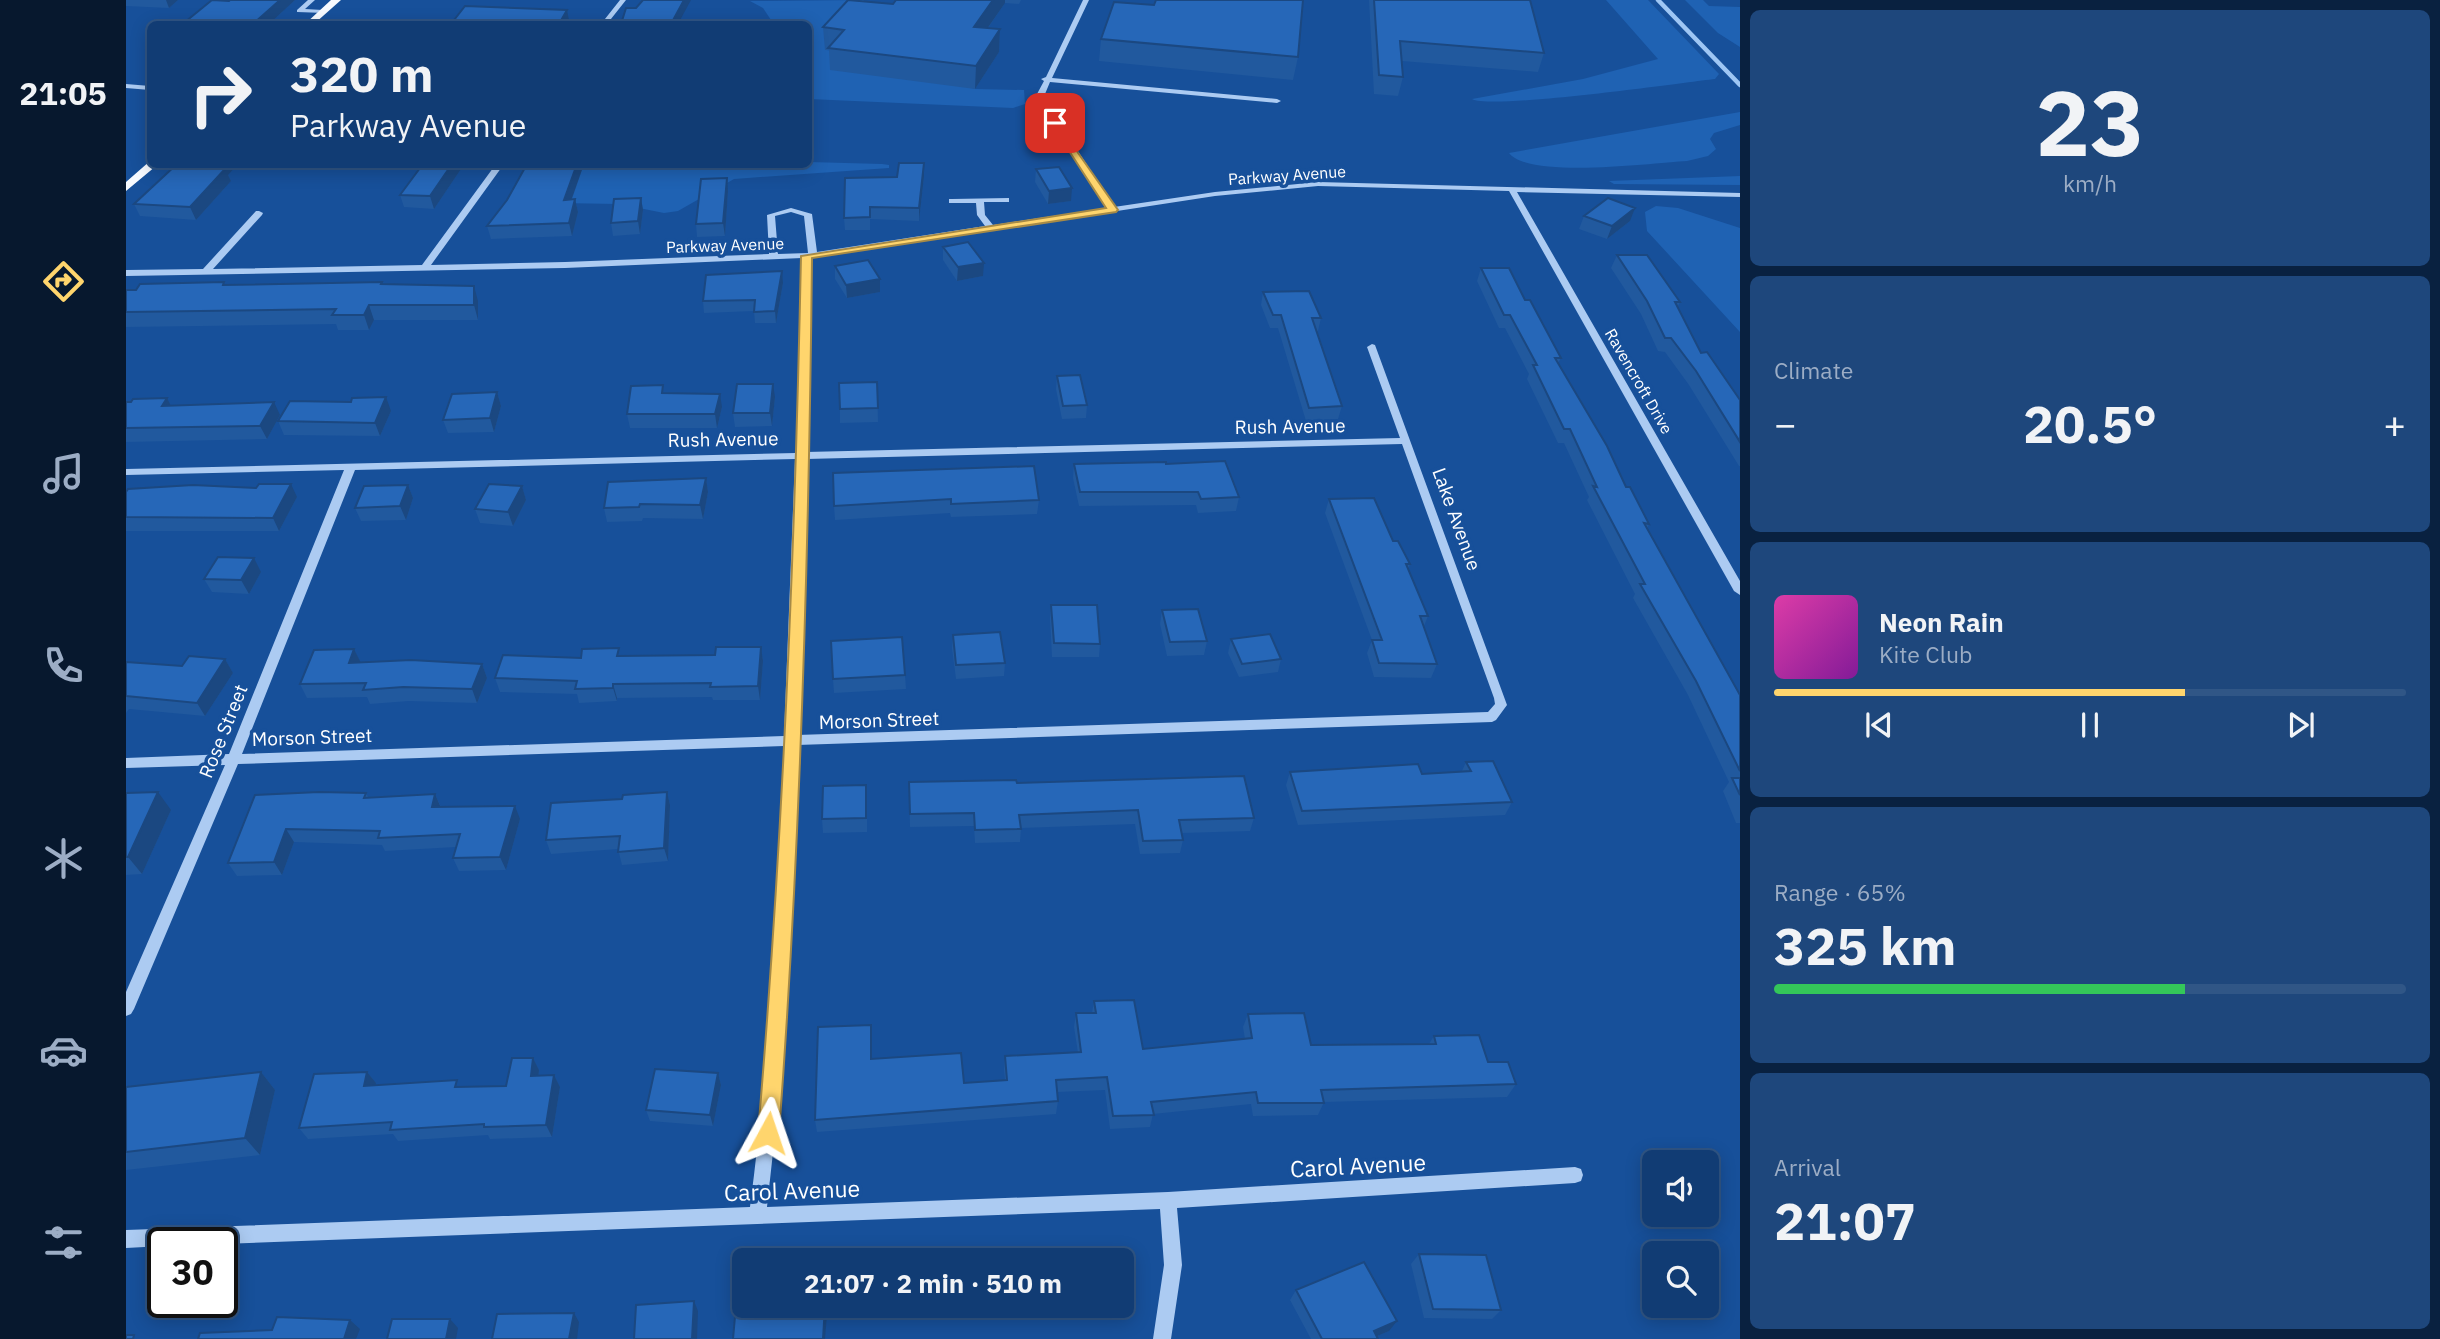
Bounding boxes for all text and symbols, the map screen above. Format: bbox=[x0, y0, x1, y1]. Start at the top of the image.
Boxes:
text: 320 m bbox=[290, 42, 434, 105]
icon: right bbox=[175, 49, 266, 140]
text: 23 bbox=[2035, 63, 2145, 181]
text: 21:05 bbox=[19, 72, 107, 114]
pin bbox=[1025, 93, 1085, 153]
text: Parkway Avenue bbox=[290, 104, 526, 146]
icon: arrive bbox=[1036, 104, 1074, 142]
street label: Parkway Avenue bbox=[1227, 161, 1347, 189]
text: km/h bbox=[2063, 168, 2117, 198]
street label: Parkway Avenue bbox=[666, 233, 785, 257]
icon: directions bbox=[39, 257, 88, 306]
street label: Ravencroft Drive bbox=[1601, 325, 1677, 438]
text: Climate bbox=[1774, 355, 1853, 385]
text: 20.5° bbox=[2023, 390, 2157, 457]
text: − bbox=[1774, 399, 1797, 448]
text: + bbox=[2383, 399, 2406, 448]
street label: Rush Avenue bbox=[1234, 413, 1346, 439]
street label: Rush Avenue bbox=[667, 426, 779, 452]
icon: music bbox=[39, 449, 88, 498]
street label: Lake Avenue bbox=[1427, 464, 1487, 574]
text: Neon Rain bbox=[1879, 605, 2004, 639]
text: Kite Club bbox=[1879, 639, 1972, 669]
icon: phone bbox=[39, 641, 88, 690]
street label: Rose Street bbox=[193, 681, 253, 781]
street label: Morson Street bbox=[818, 706, 940, 734]
icon: previous bbox=[1860, 706, 1898, 744]
icon: pause bbox=[2071, 706, 2109, 744]
icon: next bbox=[2282, 706, 2320, 744]
street label: Morson Street bbox=[251, 723, 373, 751]
icon: climate bbox=[39, 834, 88, 883]
text: Range · 65% bbox=[1774, 877, 1906, 907]
text: 325 km bbox=[1774, 912, 1956, 979]
icon: car bbox=[39, 1026, 88, 1075]
position arrow bbox=[731, 1096, 805, 1170]
street label: Carol Avenue bbox=[1289, 1146, 1427, 1184]
map controls bbox=[1642, 1150, 1719, 1318]
button: sound bbox=[1642, 1150, 1719, 1227]
text: Arrival bbox=[1774, 1152, 1841, 1182]
street label: Carol Avenue bbox=[723, 1173, 861, 1207]
text: 21:07 bbox=[1774, 1187, 1916, 1254]
icon: filters bbox=[39, 1218, 88, 1267]
speed limit sign: 30 bbox=[147, 1227, 238, 1318]
button: search bbox=[1642, 1241, 1719, 1318]
text: 21:07 · 2 min · 510 m bbox=[804, 1266, 1062, 1300]

